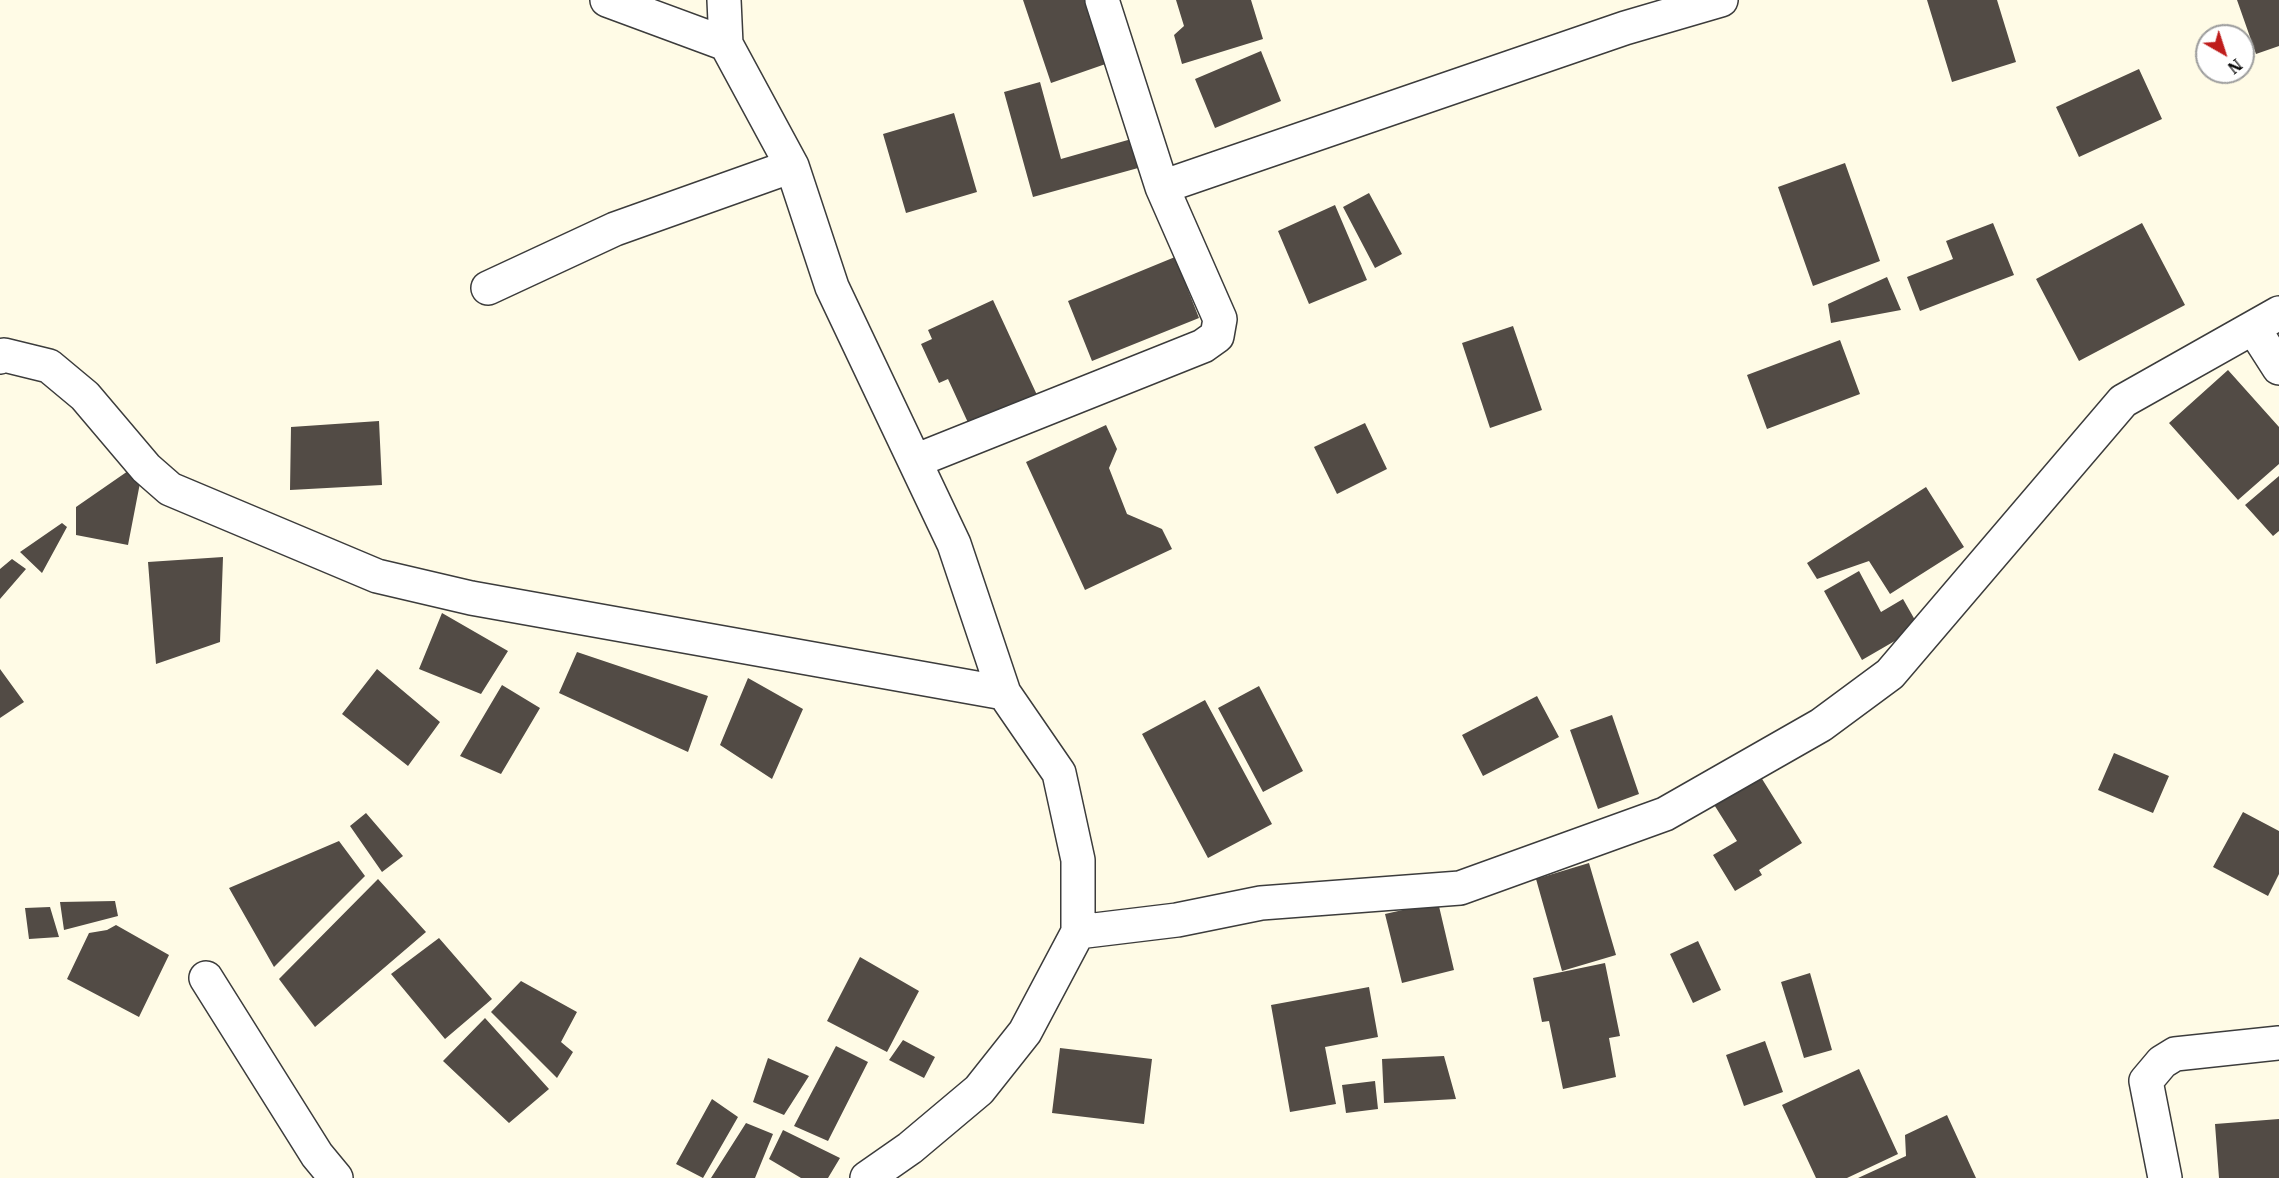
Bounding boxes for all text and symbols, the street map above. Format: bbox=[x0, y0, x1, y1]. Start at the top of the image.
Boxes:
north arrow bbox=[2195, 24, 2255, 84]
text: N bbox=[2224, 55, 2246, 78]

